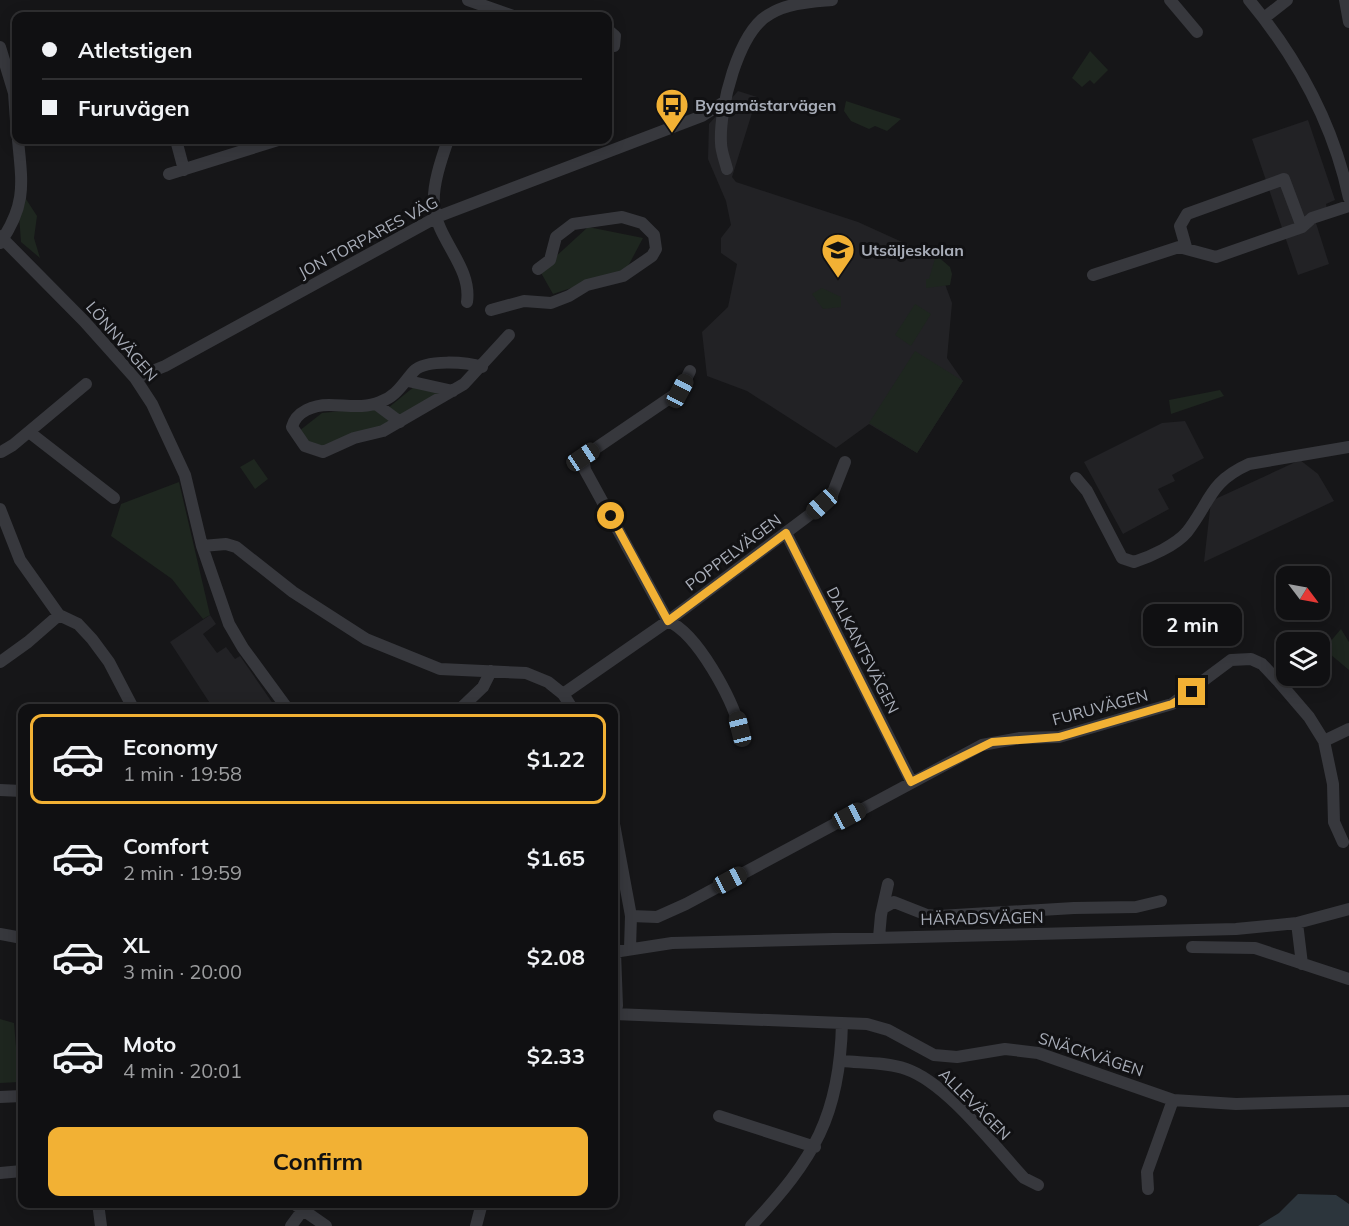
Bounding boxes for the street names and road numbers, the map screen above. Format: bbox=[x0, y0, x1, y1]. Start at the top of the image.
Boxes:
street label: JON TORPARES VÄG bbox=[295, 192, 441, 282]
street label: LÖNNVÄGEN bbox=[82, 297, 162, 385]
street label: POPPELVÄGEN bbox=[681, 509, 785, 595]
street label: DALKANTSVÄGEN bbox=[822, 583, 904, 717]
street label: FURUVÄGEN bbox=[1050, 685, 1150, 729]
street label: HÄRADSVÄGEN bbox=[920, 907, 1044, 929]
street label: SNÄCKVÄGEN bbox=[1036, 1028, 1146, 1080]
street label: ALLEVÄGEN bbox=[935, 1064, 1015, 1144]

